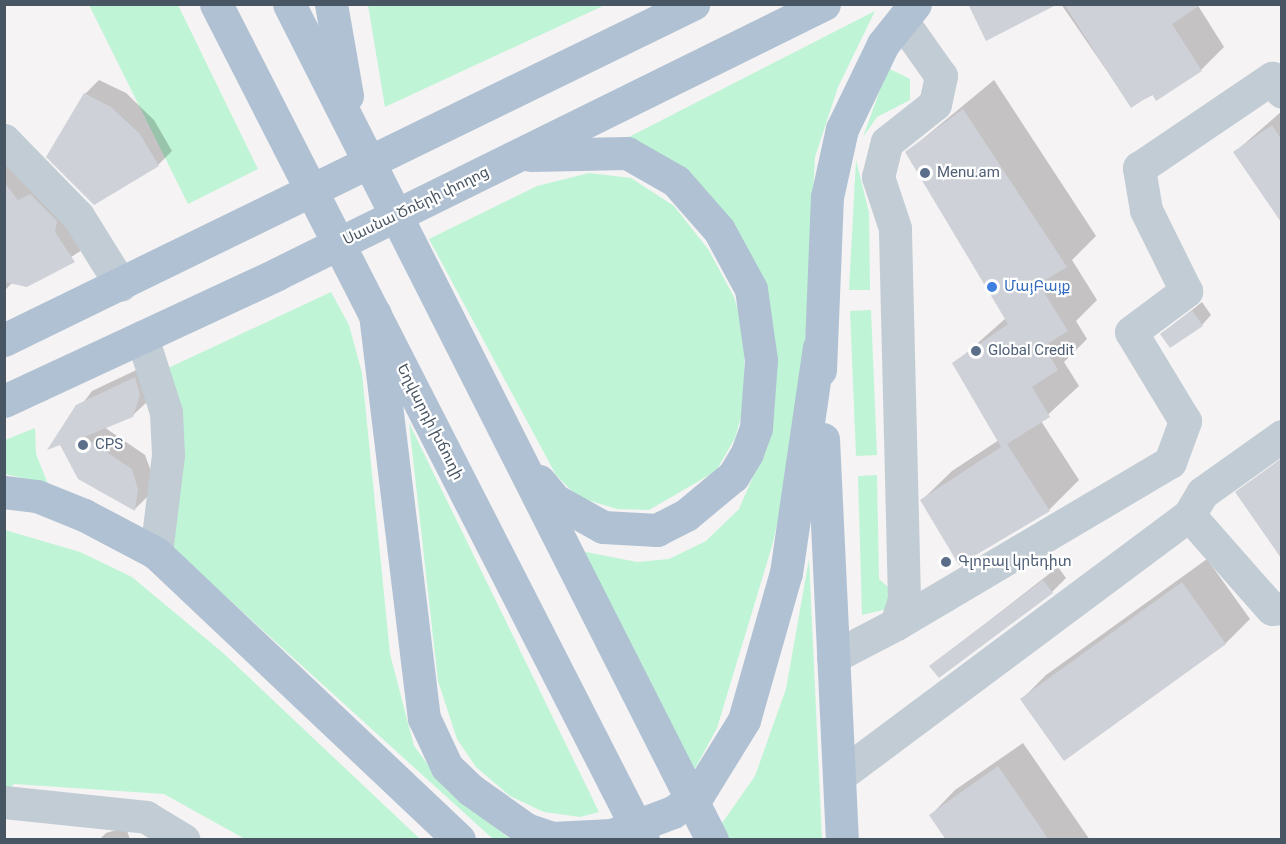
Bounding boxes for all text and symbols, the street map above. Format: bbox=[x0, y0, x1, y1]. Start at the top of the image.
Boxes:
street label: Սասնա Ծռերի փողոց bbox=[340, 163, 492, 249]
place label: Menu.am bbox=[937, 164, 1000, 182]
marker: Menu.am bbox=[918, 166, 932, 180]
place label: ՄայԲայք bbox=[1004, 278, 1071, 296]
marker: ՄայԲայք bbox=[985, 280, 999, 294]
place label: Global Credit bbox=[988, 342, 1074, 360]
marker: Global Credit bbox=[969, 344, 983, 358]
street label: Եղվարդի խճուղի bbox=[393, 361, 467, 483]
place label: CPS bbox=[95, 436, 123, 454]
marker: CPS bbox=[76, 438, 90, 452]
place label: Գլոբալ կրեդիտ bbox=[958, 553, 1072, 571]
marker: Գլոբալ կրեդիտ bbox=[939, 555, 953, 569]

